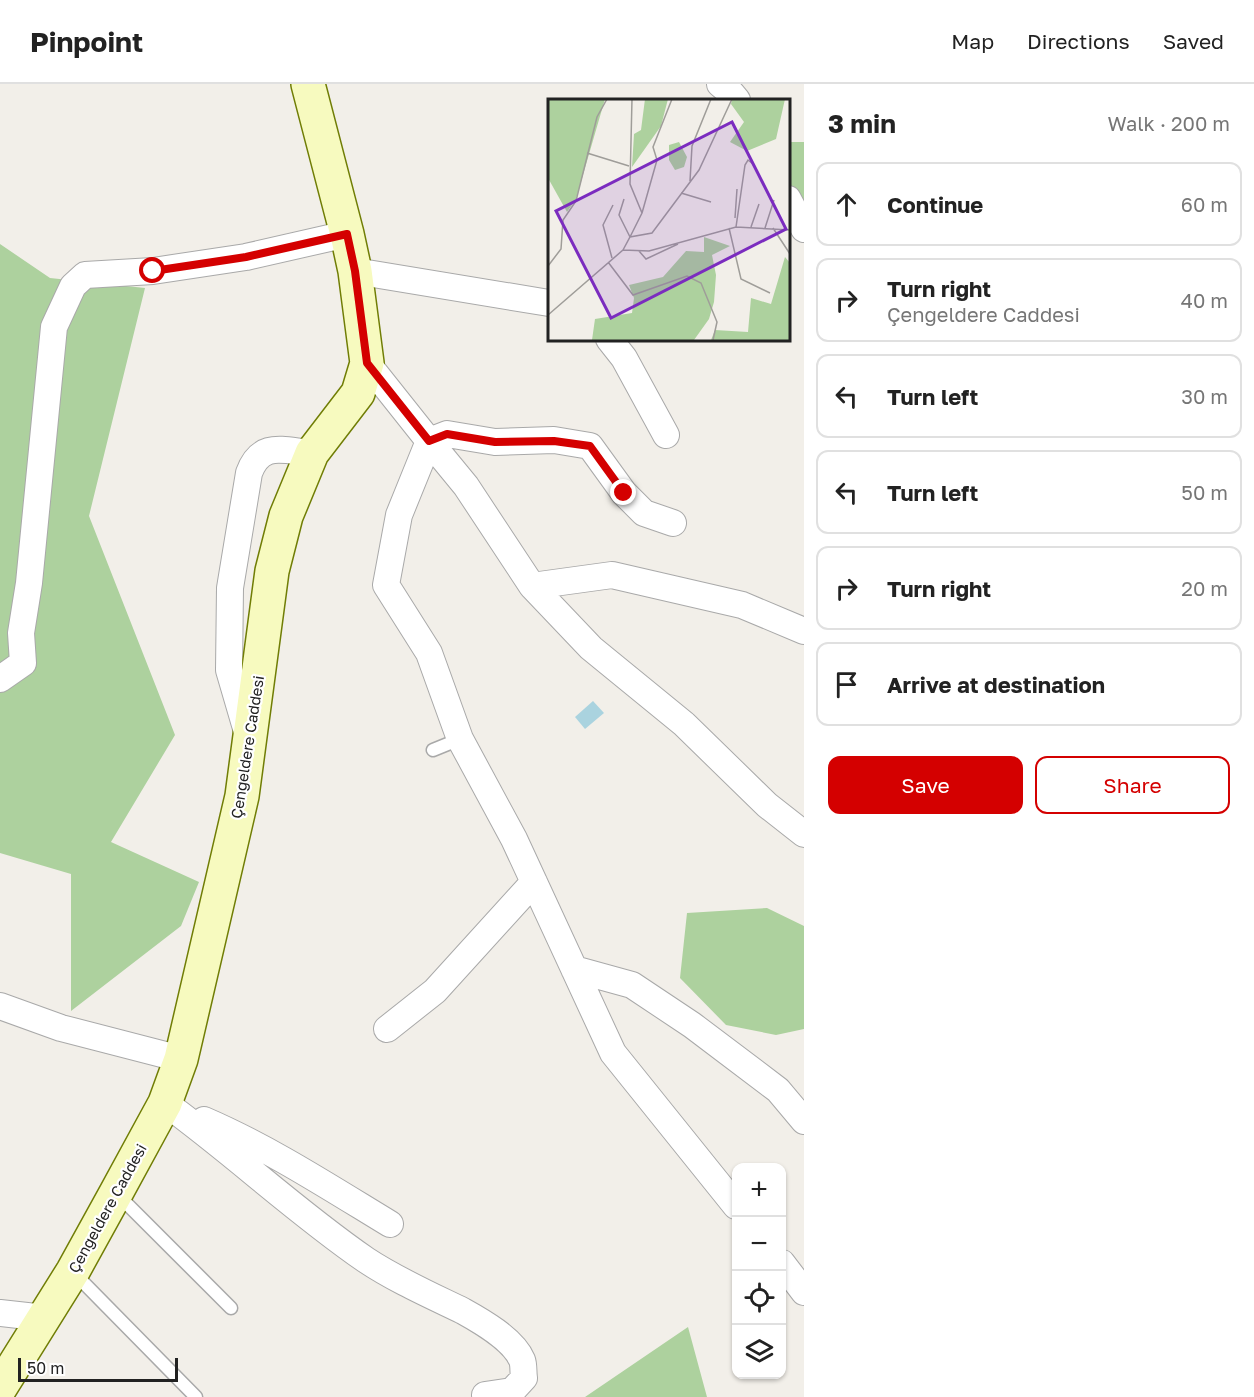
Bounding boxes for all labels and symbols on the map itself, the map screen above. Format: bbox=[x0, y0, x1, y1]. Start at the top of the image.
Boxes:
inset map bbox=[548, 99, 789, 340]
route start bbox=[139, 257, 165, 283]
route end bbox=[610, 479, 636, 505]
street label: Çengeldere Caddesi bbox=[227, 674, 267, 820]
street label: Çengeldere Caddesi bbox=[64, 1140, 150, 1276]
scale bar bbox=[18, 1355, 178, 1382]

